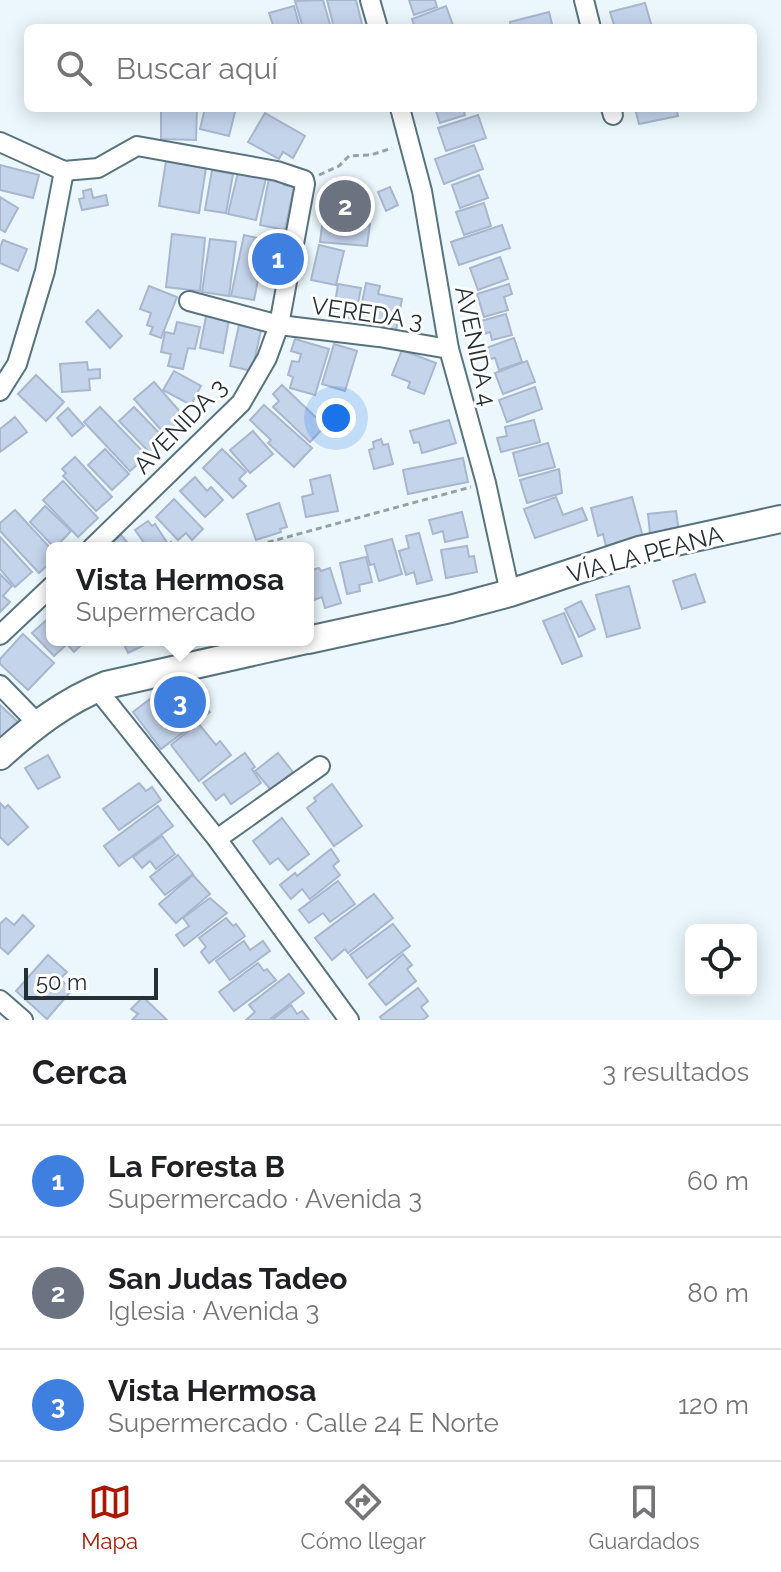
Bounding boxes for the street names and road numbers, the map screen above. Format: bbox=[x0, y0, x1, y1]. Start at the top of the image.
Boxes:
street label: AVENIDA 4 bbox=[449, 284, 503, 408]
street label: VEREDA 3 bbox=[309, 291, 425, 335]
street label: AVENIDA 3 bbox=[127, 372, 233, 480]
street label: VÍA LA PEANA bbox=[564, 519, 726, 589]

